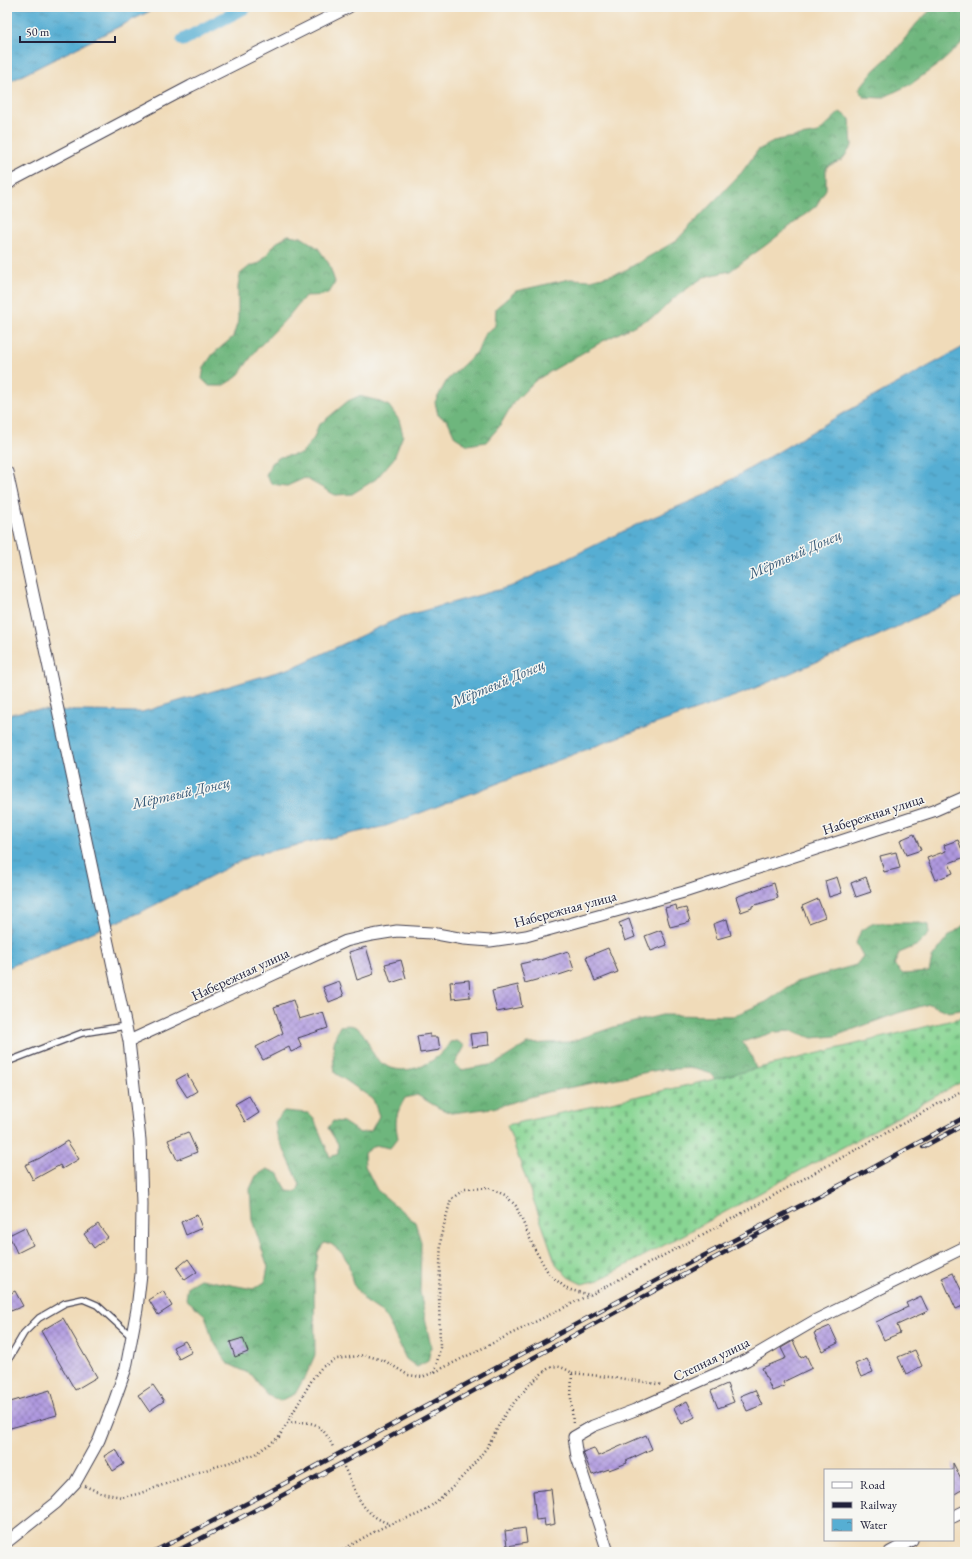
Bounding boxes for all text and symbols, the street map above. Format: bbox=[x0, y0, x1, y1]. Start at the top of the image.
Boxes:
scale bar bbox=[20, 18, 115, 44]
text: 50 m bbox=[26, 24, 50, 40]
water label: Мёртвый Донец bbox=[744, 525, 844, 583]
water label: Мёртвый Донец bbox=[447, 654, 548, 711]
water label: Мёртвый Донец bbox=[129, 772, 232, 813]
street label: Набережная улица bbox=[820, 789, 926, 839]
street label: Набережная улица bbox=[512, 887, 619, 931]
street label: Набережная улица bbox=[188, 943, 292, 1005]
street label: Степная улица bbox=[670, 1333, 753, 1385]
legend bbox=[824, 1469, 954, 1541]
text: Road bbox=[860, 1477, 886, 1493]
text: Railway bbox=[860, 1497, 898, 1513]
text: Water bbox=[860, 1517, 887, 1533]

